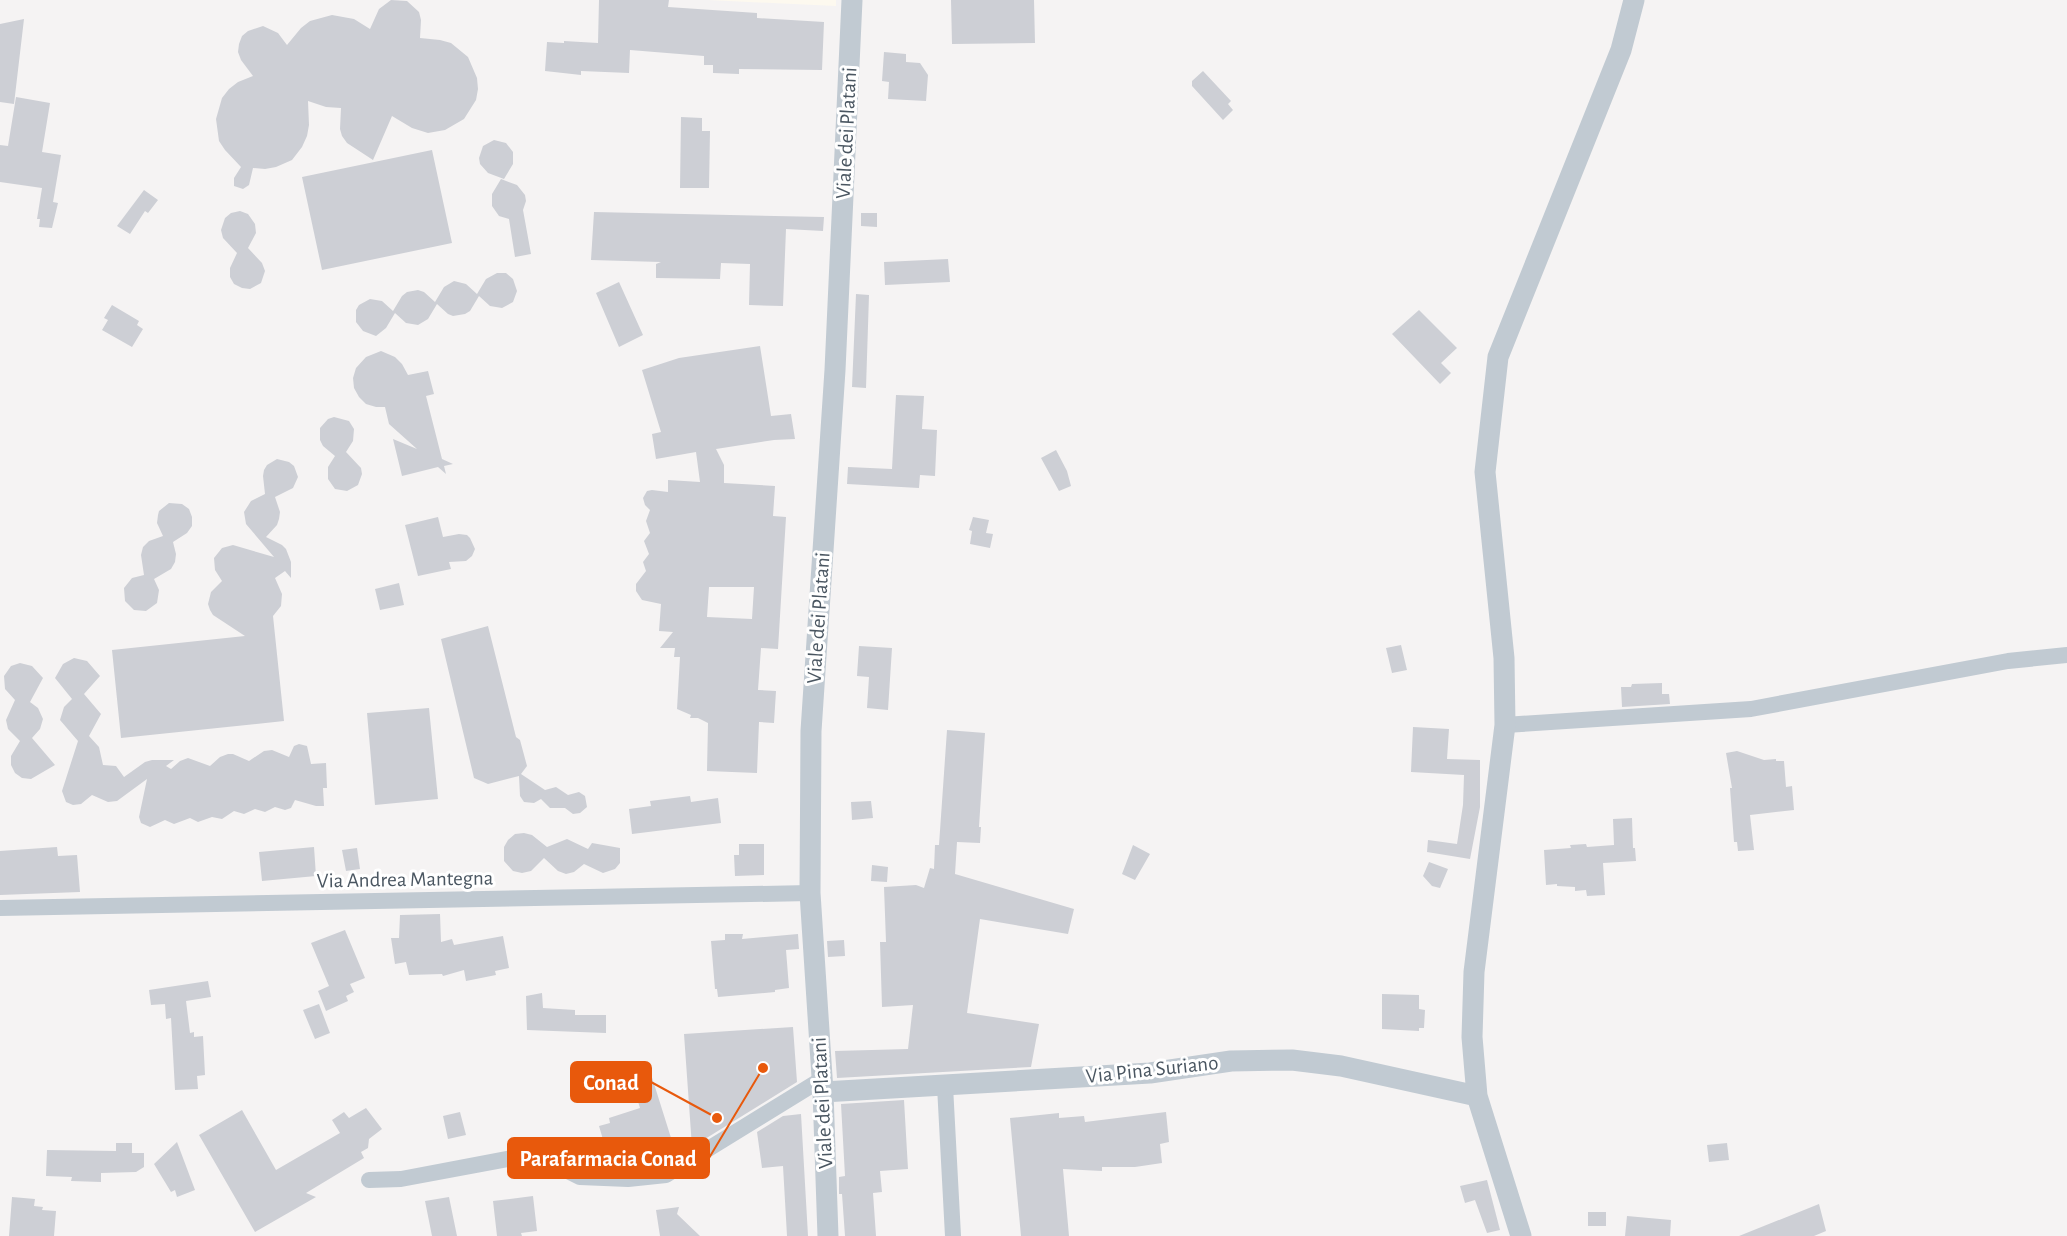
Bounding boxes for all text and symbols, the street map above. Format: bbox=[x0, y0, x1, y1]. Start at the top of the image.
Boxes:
street label: Viale dei Platani bbox=[833, 67, 860, 199]
street label: Viale dei Platani bbox=[803, 551, 834, 685]
street label: Via Andrea Mantegna bbox=[316, 867, 494, 892]
street label: Viale dei Platani bbox=[809, 1037, 836, 1169]
street label: Via Pina Suriano bbox=[1085, 1052, 1219, 1087]
callout: Conad bbox=[571, 1062, 651, 1102]
text: Conad bbox=[583, 1072, 639, 1094]
callout: Parafarmacia Conad bbox=[508, 1138, 709, 1178]
text: Parafarmacia Conad bbox=[519, 1148, 697, 1170]

